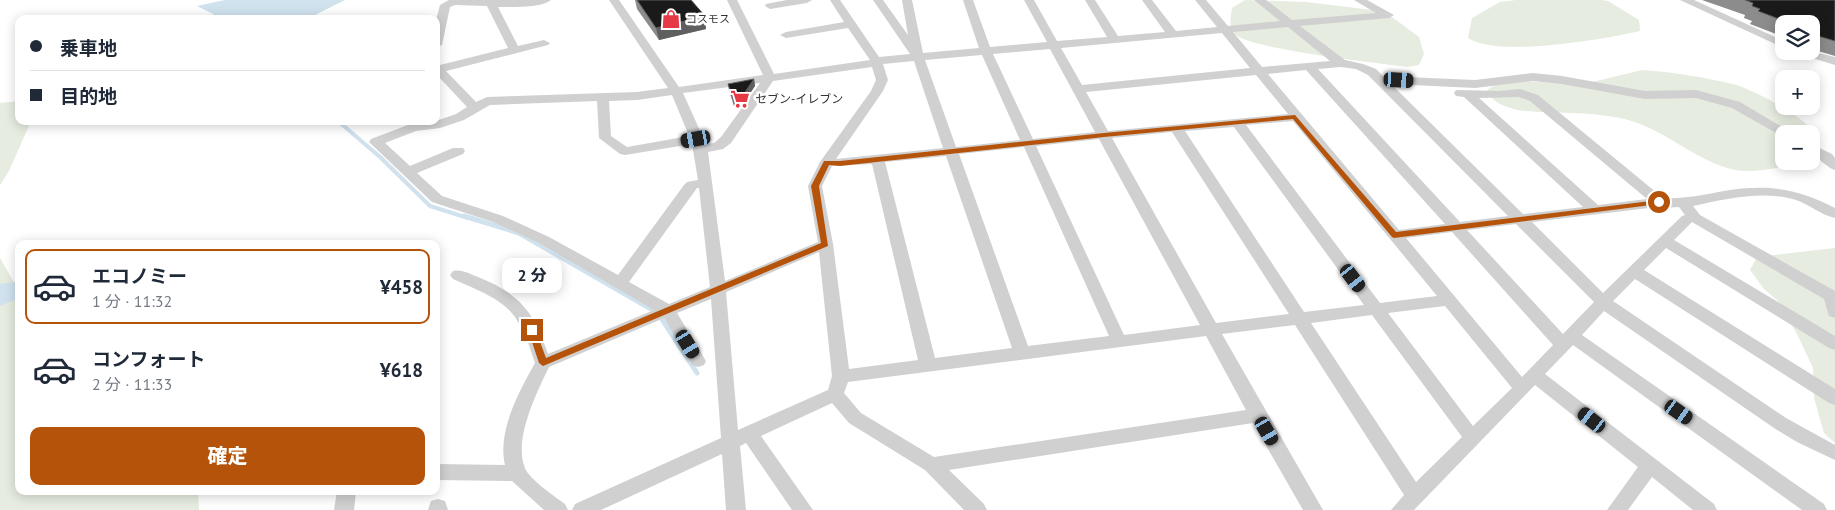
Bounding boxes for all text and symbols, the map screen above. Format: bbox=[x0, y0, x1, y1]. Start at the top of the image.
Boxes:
shop icon: コスモス bbox=[660, 8, 682, 30]
place label: コスモス bbox=[686, 12, 730, 26]
map controls bbox=[1775, 15, 1820, 170]
button: layers bbox=[1775, 15, 1820, 60]
text: 乗車地 bbox=[60, 36, 117, 60]
button: + bbox=[1775, 70, 1820, 115]
car bbox=[1383, 72, 1414, 88]
text: 目的地 bbox=[60, 84, 117, 108]
supermarket icon: セブン-イレブン bbox=[729, 88, 751, 110]
place label: セブン-イレブン bbox=[755, 91, 843, 106]
button: − bbox=[1775, 125, 1820, 170]
car bbox=[679, 129, 712, 149]
route start bbox=[1648, 191, 1670, 213]
callout: 2 分 bbox=[502, 258, 562, 292]
car bbox=[1337, 262, 1368, 294]
icon: car bbox=[32, 264, 77, 309]
text: エコノミー bbox=[92, 264, 187, 288]
text: 2 分 bbox=[517, 265, 547, 285]
text: ¥458 bbox=[380, 275, 423, 299]
text: 1 分 · 11:32 bbox=[92, 291, 172, 311]
route end bbox=[521, 319, 543, 341]
car bbox=[673, 327, 702, 361]
icon: car bbox=[32, 347, 77, 392]
text: コンフォート bbox=[92, 347, 205, 371]
text: ¥618 bbox=[380, 358, 423, 382]
text: 2 分 · 11:33 bbox=[92, 374, 172, 394]
car bbox=[1662, 397, 1695, 427]
car bbox=[1575, 405, 1608, 435]
car bbox=[1253, 414, 1280, 448]
button: 確定 bbox=[30, 427, 425, 485]

